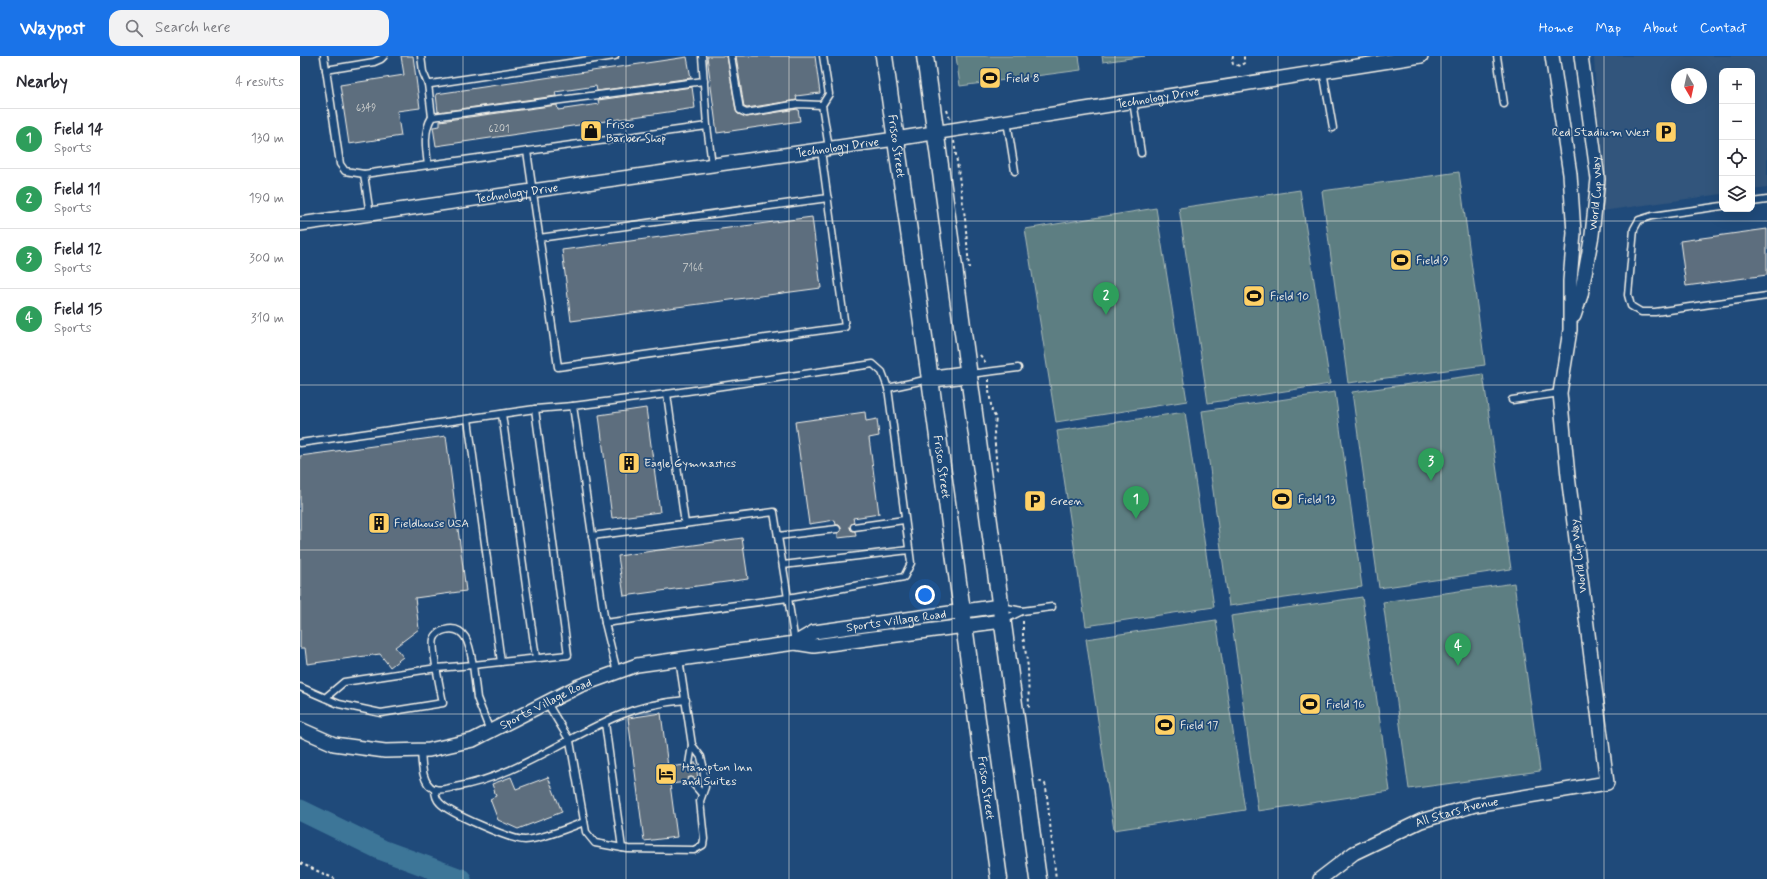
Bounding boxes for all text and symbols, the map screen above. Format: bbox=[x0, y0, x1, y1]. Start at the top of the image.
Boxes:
search box bbox=[109, 10, 389, 46]
text: Waypost bbox=[20, 16, 85, 41]
icon: search bbox=[123, 17, 145, 39]
text: Search here bbox=[155, 18, 231, 38]
text: Home bbox=[1539, 19, 1573, 37]
text: Map bbox=[1595, 19, 1621, 37]
text: About bbox=[1643, 19, 1678, 37]
text: Contact bbox=[1700, 19, 1747, 37]
sports icon: Field 8 bbox=[977, 65, 1003, 91]
north arrow bbox=[1671, 68, 1707, 104]
map controls bbox=[1719, 68, 1755, 212]
button: + bbox=[1719, 68, 1755, 104]
text: Nearby bbox=[16, 71, 68, 93]
place label: Field 8 bbox=[1006, 71, 1040, 87]
text: 4 results bbox=[235, 74, 284, 91]
street label: Technology Drive bbox=[1115, 84, 1200, 113]
house number: 6349 bbox=[356, 102, 376, 115]
button: − bbox=[1719, 104, 1755, 140]
street label: Frisco Street bbox=[883, 113, 908, 179]
place label: Frisco Barber Shop bbox=[606, 117, 666, 147]
shop icon: Frisco Barber Shop bbox=[578, 118, 604, 144]
parking icon: Red Stadium West bbox=[1653, 119, 1679, 145]
text: Field 14 bbox=[54, 120, 103, 140]
house number: 6201 bbox=[489, 123, 509, 136]
place label: Red Stadium West bbox=[1552, 125, 1651, 141]
text: 1 bbox=[26, 130, 32, 147]
text: 130 m bbox=[251, 130, 284, 147]
street label: Technology Drive bbox=[795, 134, 880, 162]
text: Sports bbox=[54, 140, 92, 157]
button: locate bbox=[1719, 140, 1755, 176]
street label: World Cup Way bbox=[1586, 155, 1607, 231]
button: layers bbox=[1719, 176, 1755, 212]
text: Field 11 bbox=[54, 180, 101, 200]
street label: Technology Drive bbox=[475, 180, 559, 208]
text: 2 bbox=[26, 190, 32, 207]
text: 190 m bbox=[249, 190, 284, 207]
text: Sports bbox=[54, 200, 92, 217]
text: Field 12 bbox=[54, 240, 102, 260]
sports icon: Field 9 bbox=[1388, 247, 1414, 273]
text: 3 bbox=[26, 250, 32, 267]
text: 300 m bbox=[249, 250, 284, 267]
place label: Field 9 bbox=[1416, 253, 1449, 269]
text: Sports bbox=[54, 260, 92, 277]
house number: 7164 bbox=[683, 262, 704, 275]
pin: 2 bbox=[1093, 282, 1119, 315]
sports icon: Field 10 bbox=[1241, 283, 1267, 309]
place label: Field 10 bbox=[1270, 289, 1309, 305]
text: Field 15 bbox=[54, 300, 102, 320]
text: 4 bbox=[25, 310, 33, 327]
text: 310 m bbox=[251, 310, 284, 327]
text: Sports bbox=[54, 320, 92, 337]
street label: Frisco Street bbox=[929, 434, 953, 500]
pin: 3 bbox=[1418, 448, 1444, 481]
building icon: Eagle Gymnastics bbox=[616, 450, 642, 476]
place label: Eagle Gymnastics bbox=[644, 456, 736, 472]
pin: 1 bbox=[1123, 486, 1149, 519]
sports icon: Field 13 bbox=[1269, 486, 1295, 512]
parking icon: Green bbox=[1022, 488, 1048, 514]
place label: Field 13 bbox=[1298, 492, 1335, 508]
place label: Green bbox=[1050, 494, 1083, 510]
building icon: Fieldhouse USA bbox=[366, 510, 392, 536]
place label: Fieldhouse USA bbox=[394, 516, 469, 532]
street label: World Cup Way bbox=[1567, 518, 1591, 594]
your location bbox=[915, 585, 935, 605]
street label: Sports Village Road bbox=[845, 607, 947, 636]
pin: 4 bbox=[1445, 633, 1471, 666]
street label: Sports Village Road bbox=[497, 675, 594, 734]
sports icon: Field 16 bbox=[1297, 691, 1323, 717]
place label: Field 16 bbox=[1326, 697, 1365, 713]
sports icon: Field 17 bbox=[1152, 712, 1178, 738]
place label: Field 17 bbox=[1180, 718, 1218, 734]
street label: Frisco Street bbox=[973, 755, 998, 821]
place label: Hampton Inn and Suites bbox=[682, 760, 752, 790]
hotel icon: Hampton Inn and Suites bbox=[653, 761, 679, 787]
street label: All Stars Avenue bbox=[1413, 794, 1500, 832]

